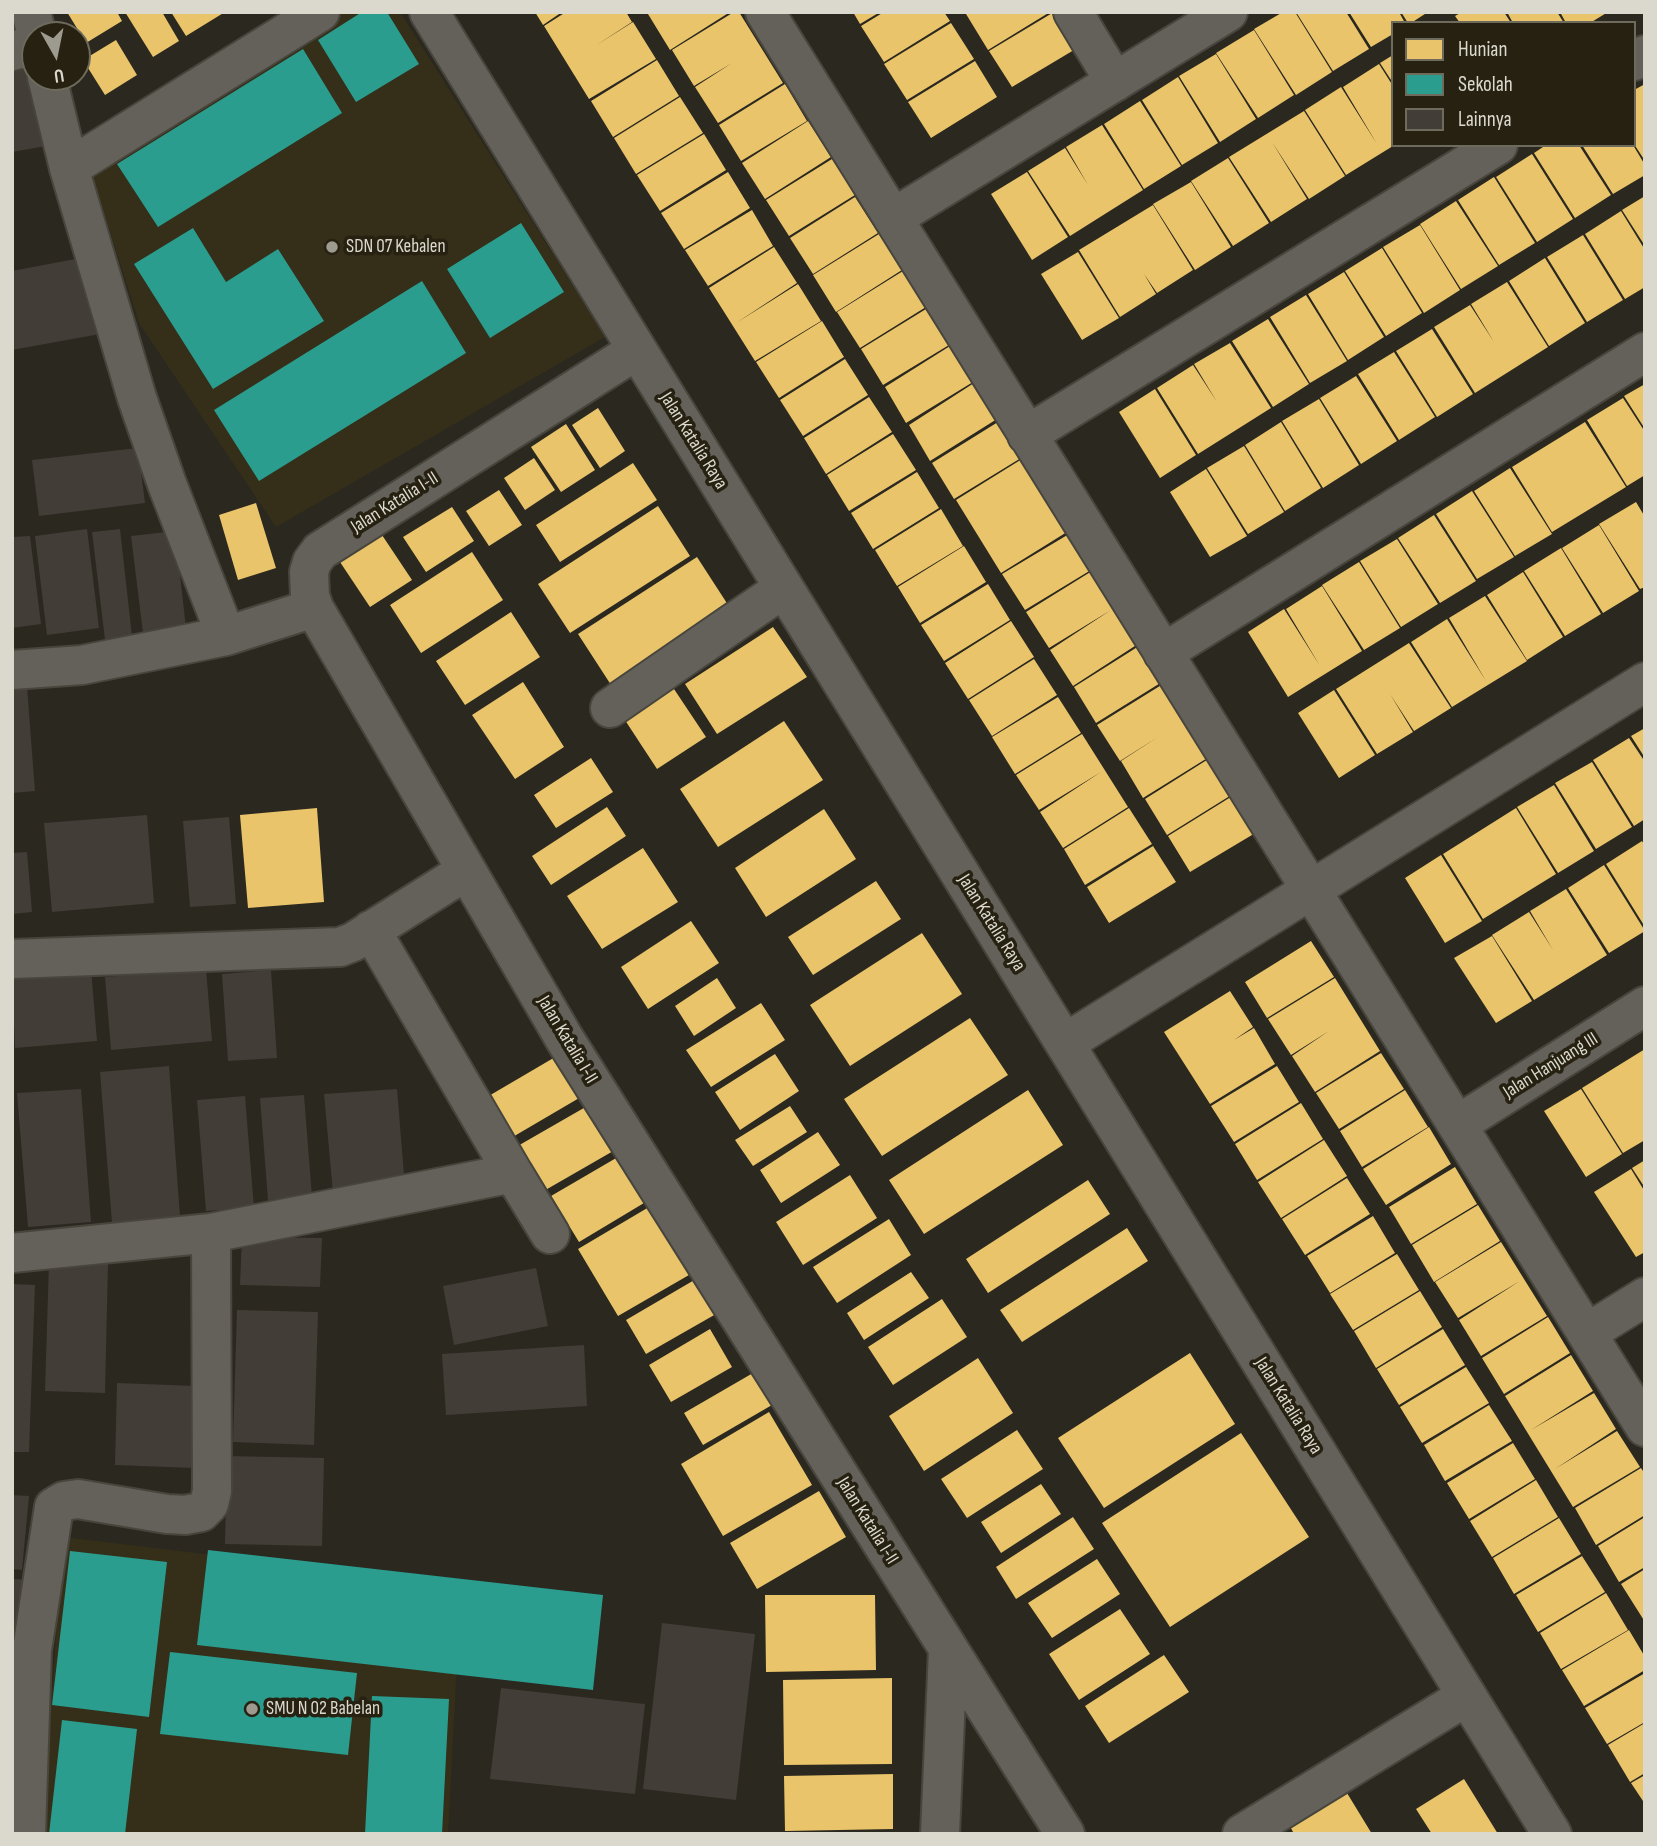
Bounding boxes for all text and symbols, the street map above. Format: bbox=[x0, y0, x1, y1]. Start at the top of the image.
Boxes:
north arrow bbox=[21, 21, 91, 91]
legend bbox=[1391, 21, 1636, 147]
text: Hunian bbox=[1458, 37, 1507, 62]
text: U bbox=[52, 63, 66, 87]
text: Sekolah bbox=[1458, 72, 1513, 97]
text: Lainnya bbox=[1458, 107, 1512, 132]
place label: SDN 07 Kebalen bbox=[346, 236, 446, 258]
marker: SDN 07 Kebalen bbox=[324, 239, 340, 255]
street label: Jalan Katalia Raya bbox=[654, 388, 732, 494]
street label: Jalan Katalia I-II bbox=[347, 467, 443, 539]
street label: Jalan Katalia Raya bbox=[952, 870, 1030, 976]
street label: Jalan Katalia I-II bbox=[532, 992, 602, 1088]
street label: Jalan Hanjuang III bbox=[1499, 1028, 1603, 1104]
street label: Jalan Katalia Raya bbox=[1249, 1353, 1327, 1459]
street label: Jalan Katalia I-II bbox=[831, 1473, 903, 1569]
place label: SMU N 02 Babelan bbox=[266, 1698, 380, 1720]
marker: SMU N 02 Babelan bbox=[244, 1701, 260, 1717]

